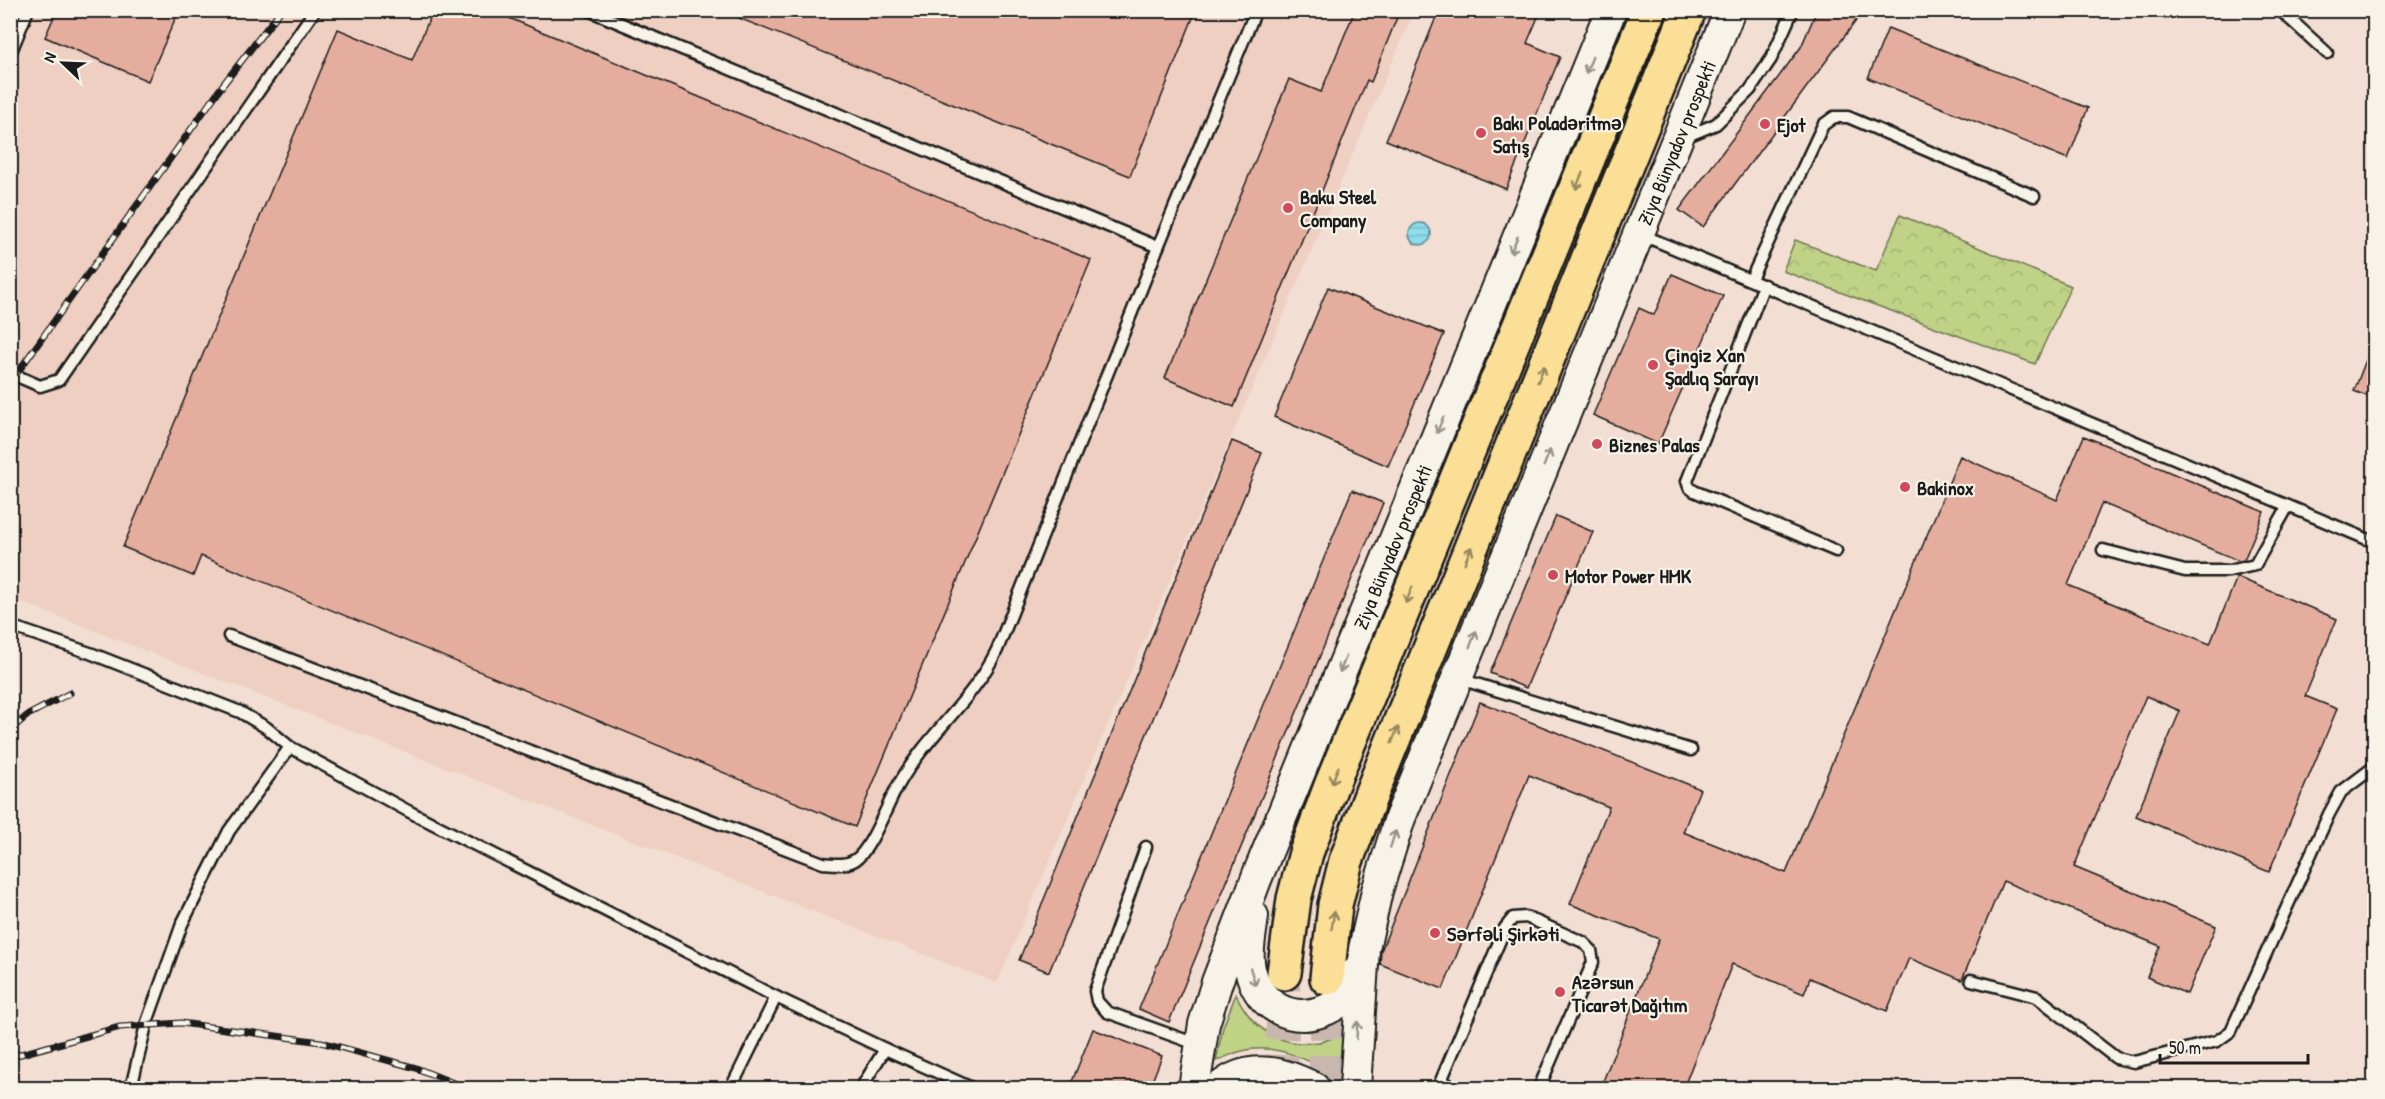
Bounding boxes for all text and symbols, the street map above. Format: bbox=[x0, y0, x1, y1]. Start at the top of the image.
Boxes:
north arrow bbox=[33, 33, 93, 93]
text: N bbox=[37, 48, 61, 65]
one-way arrow bbox=[1583, 55, 1594, 73]
street label: Ziya Bünyadov prospekti bbox=[1630, 56, 1722, 229]
place label: Bakı Poladəritmə Satış bbox=[1493, 109, 1622, 159]
place label: Ejot bbox=[1777, 111, 1807, 138]
marker: Ejot bbox=[1758, 117, 1772, 131]
marker: Bakı Poladəritmə Satış bbox=[1474, 126, 1488, 140]
one-way arrow bbox=[1573, 171, 1584, 190]
place label: Baku Steel Company bbox=[1300, 183, 1377, 234]
marker: Baku Steel Company bbox=[1281, 201, 1295, 215]
one-way arrow bbox=[1508, 235, 1519, 253]
place label: Çingiz Xan Şadlıq Sarayı bbox=[1665, 341, 1759, 392]
marker: Çingiz Xan Şadlıq Sarayı bbox=[1646, 358, 1660, 372]
one-way arrow bbox=[1536, 365, 1547, 384]
one-way arrow bbox=[1434, 416, 1445, 434]
place label: Biznes Palas bbox=[1609, 431, 1700, 458]
marker: Biznes Palas bbox=[1590, 437, 1604, 451]
one-way arrow bbox=[1542, 450, 1553, 468]
street label: Ziya Bünyadov prospekti bbox=[1346, 460, 1438, 633]
place label: Bakinox bbox=[1917, 474, 1974, 501]
marker: Bakinox bbox=[1898, 480, 1912, 494]
one-way arrow bbox=[1463, 546, 1474, 564]
place label: Motor Power HMK bbox=[1565, 562, 1692, 589]
marker: Motor Power HMK bbox=[1546, 568, 1560, 582]
one-way arrow bbox=[1403, 585, 1414, 603]
one-way arrow bbox=[1468, 630, 1479, 648]
one-way arrow bbox=[1337, 655, 1348, 673]
one-way arrow bbox=[1390, 726, 1401, 745]
one-way arrow bbox=[1329, 765, 1340, 784]
one-way arrow bbox=[1388, 830, 1399, 849]
one-way arrow bbox=[1328, 910, 1339, 930]
place label: Sərfəli Şirkəti bbox=[1447, 920, 1560, 947]
marker: Sərfəli Şirkəti bbox=[1428, 926, 1442, 940]
one-way arrow bbox=[1248, 967, 1259, 986]
place label: Azərsun Ticarət Dağıtım bbox=[1571, 968, 1688, 1019]
marker: Azərsun Ticarət Dağıtım bbox=[1553, 985, 1567, 999]
one-way arrow bbox=[1352, 1021, 1363, 1041]
scale bar bbox=[2160, 1027, 2308, 1065]
text: 50 m bbox=[2169, 1035, 2201, 1060]

